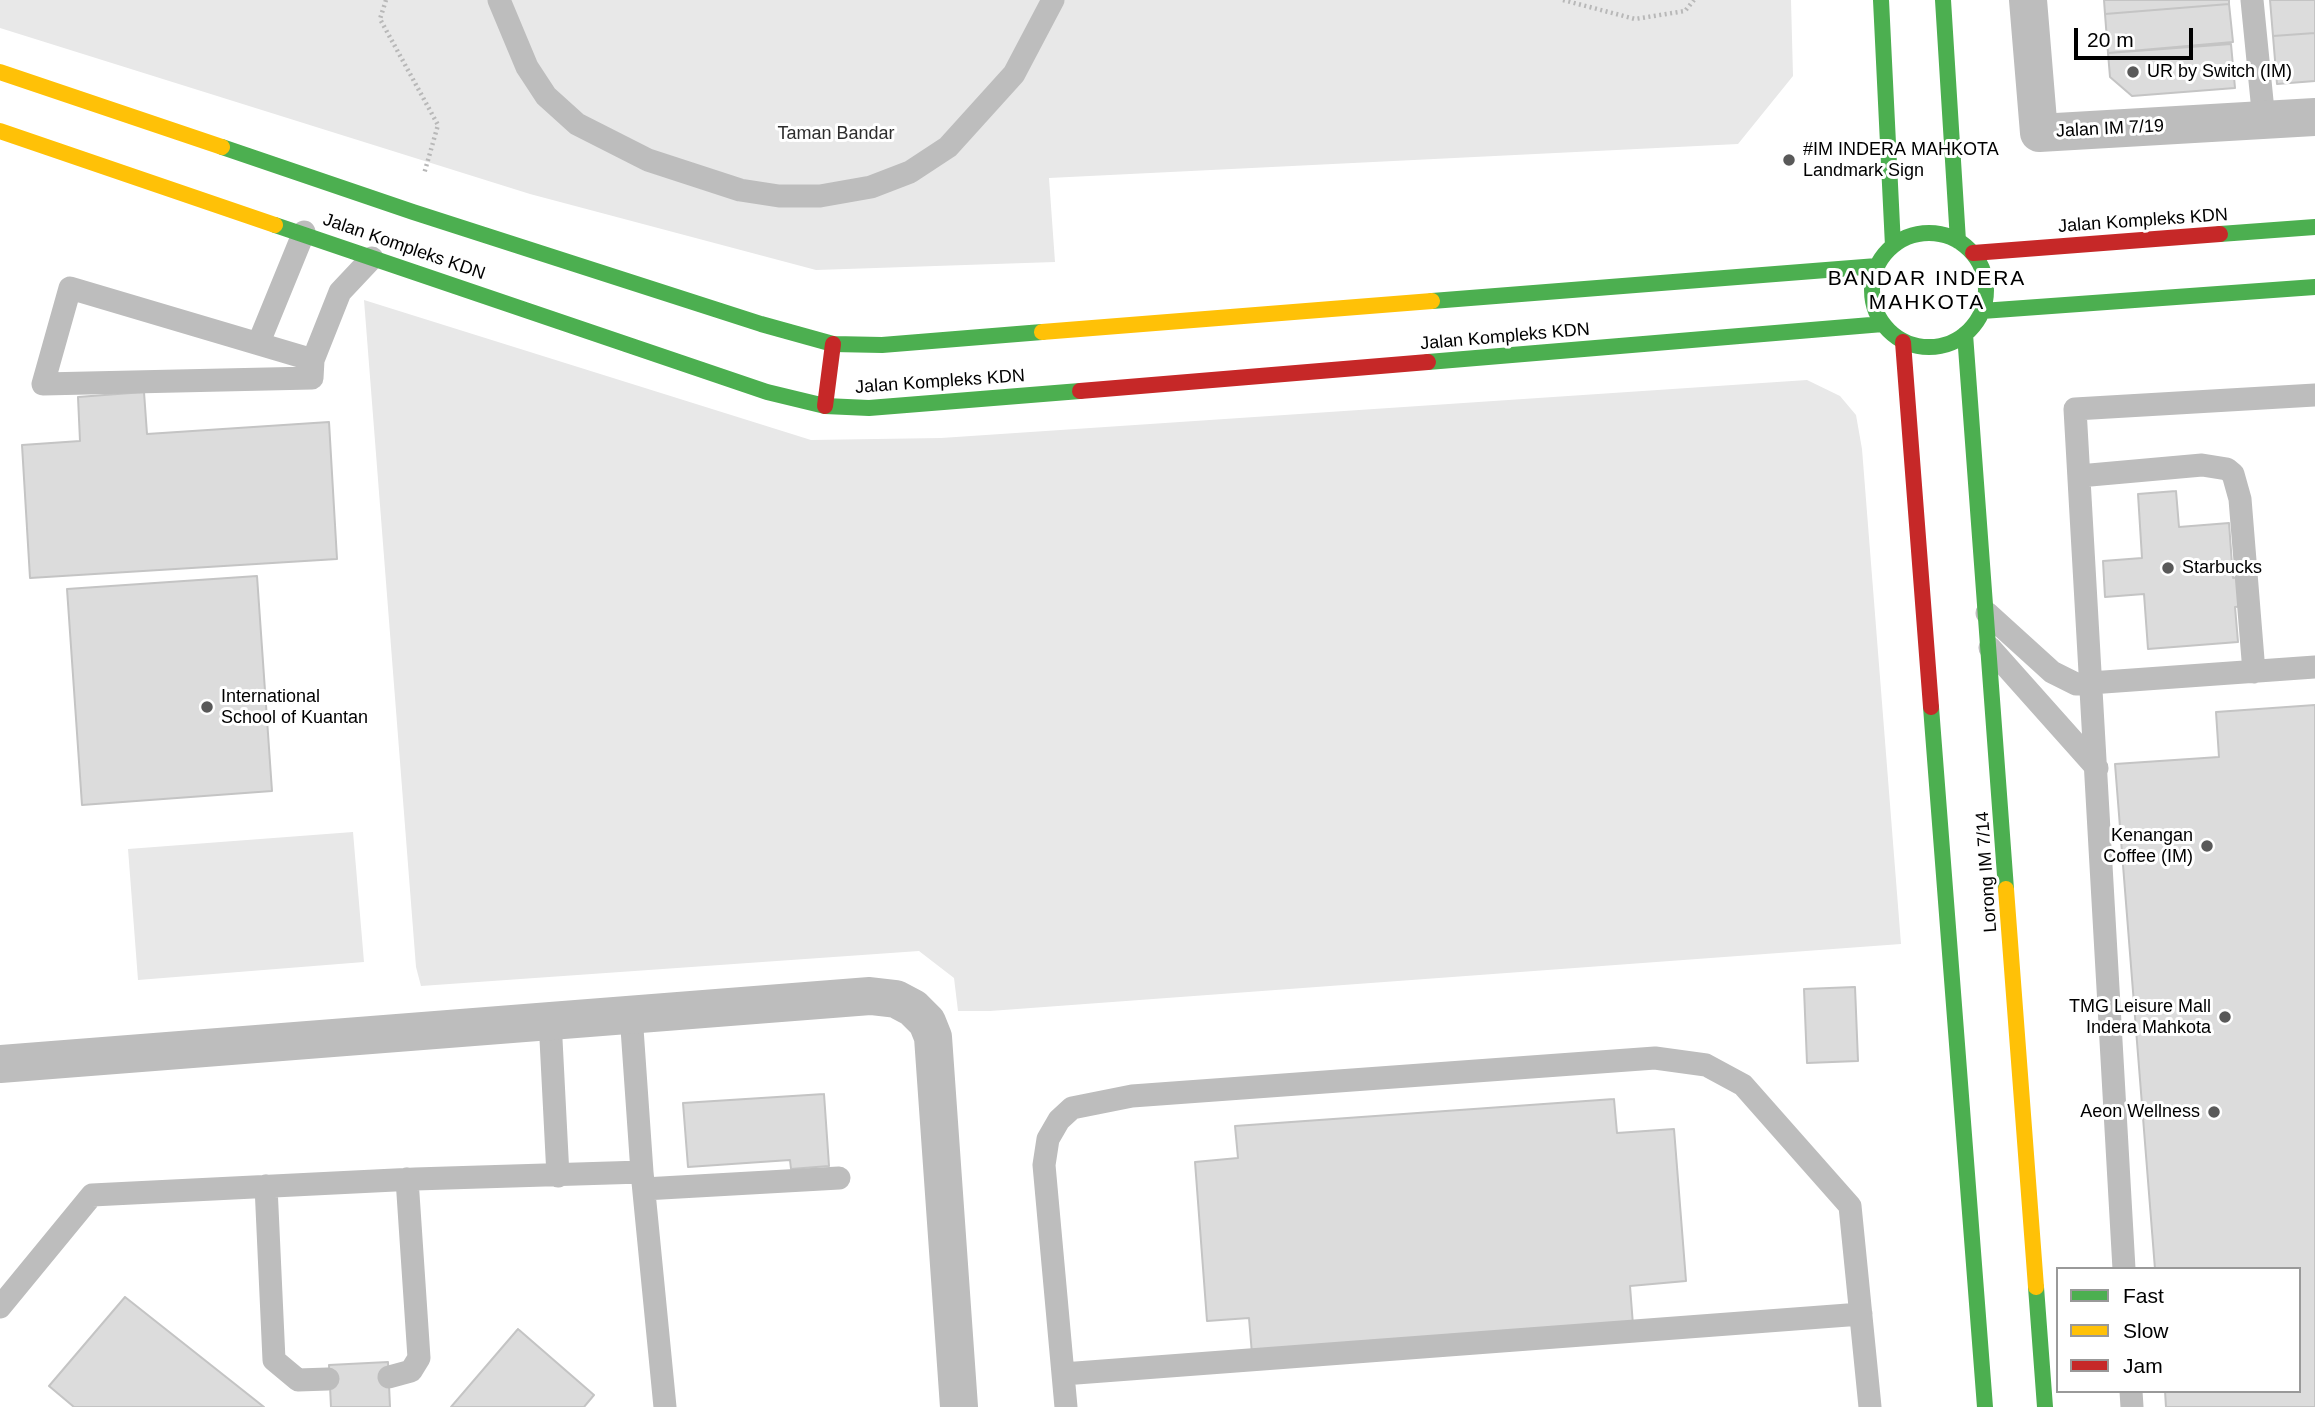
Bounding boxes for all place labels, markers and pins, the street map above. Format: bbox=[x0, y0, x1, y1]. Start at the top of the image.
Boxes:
place label: UR by Switch (IM) bbox=[2147, 61, 2292, 83]
marker: UR by Switch (IM) bbox=[2125, 64, 2141, 80]
place label: #IM INDERA MAHKOTA Landmark Sign bbox=[1803, 139, 1999, 182]
marker: #IM INDERA MAHKOTA Landmark Sign bbox=[1781, 152, 1797, 168]
place label: Starbucks bbox=[2182, 557, 2262, 579]
marker: Starbucks bbox=[2160, 560, 2176, 576]
place label: International School of Kuantan bbox=[221, 686, 368, 728]
marker: International School of Kuantan bbox=[199, 699, 215, 715]
place label: Kenangan Coffee (IM) bbox=[2103, 825, 2193, 868]
marker: Kenangan Coffee (IM) bbox=[2199, 838, 2215, 854]
place label: TMG Leisure Mall Indera Mahkota bbox=[2069, 996, 2211, 1038]
marker: TMG Leisure Mall Indera Mahkota bbox=[2217, 1009, 2233, 1025]
place label: Aeon Wellness bbox=[2080, 1101, 2200, 1123]
marker: Aeon Wellness bbox=[2206, 1104, 2222, 1120]

